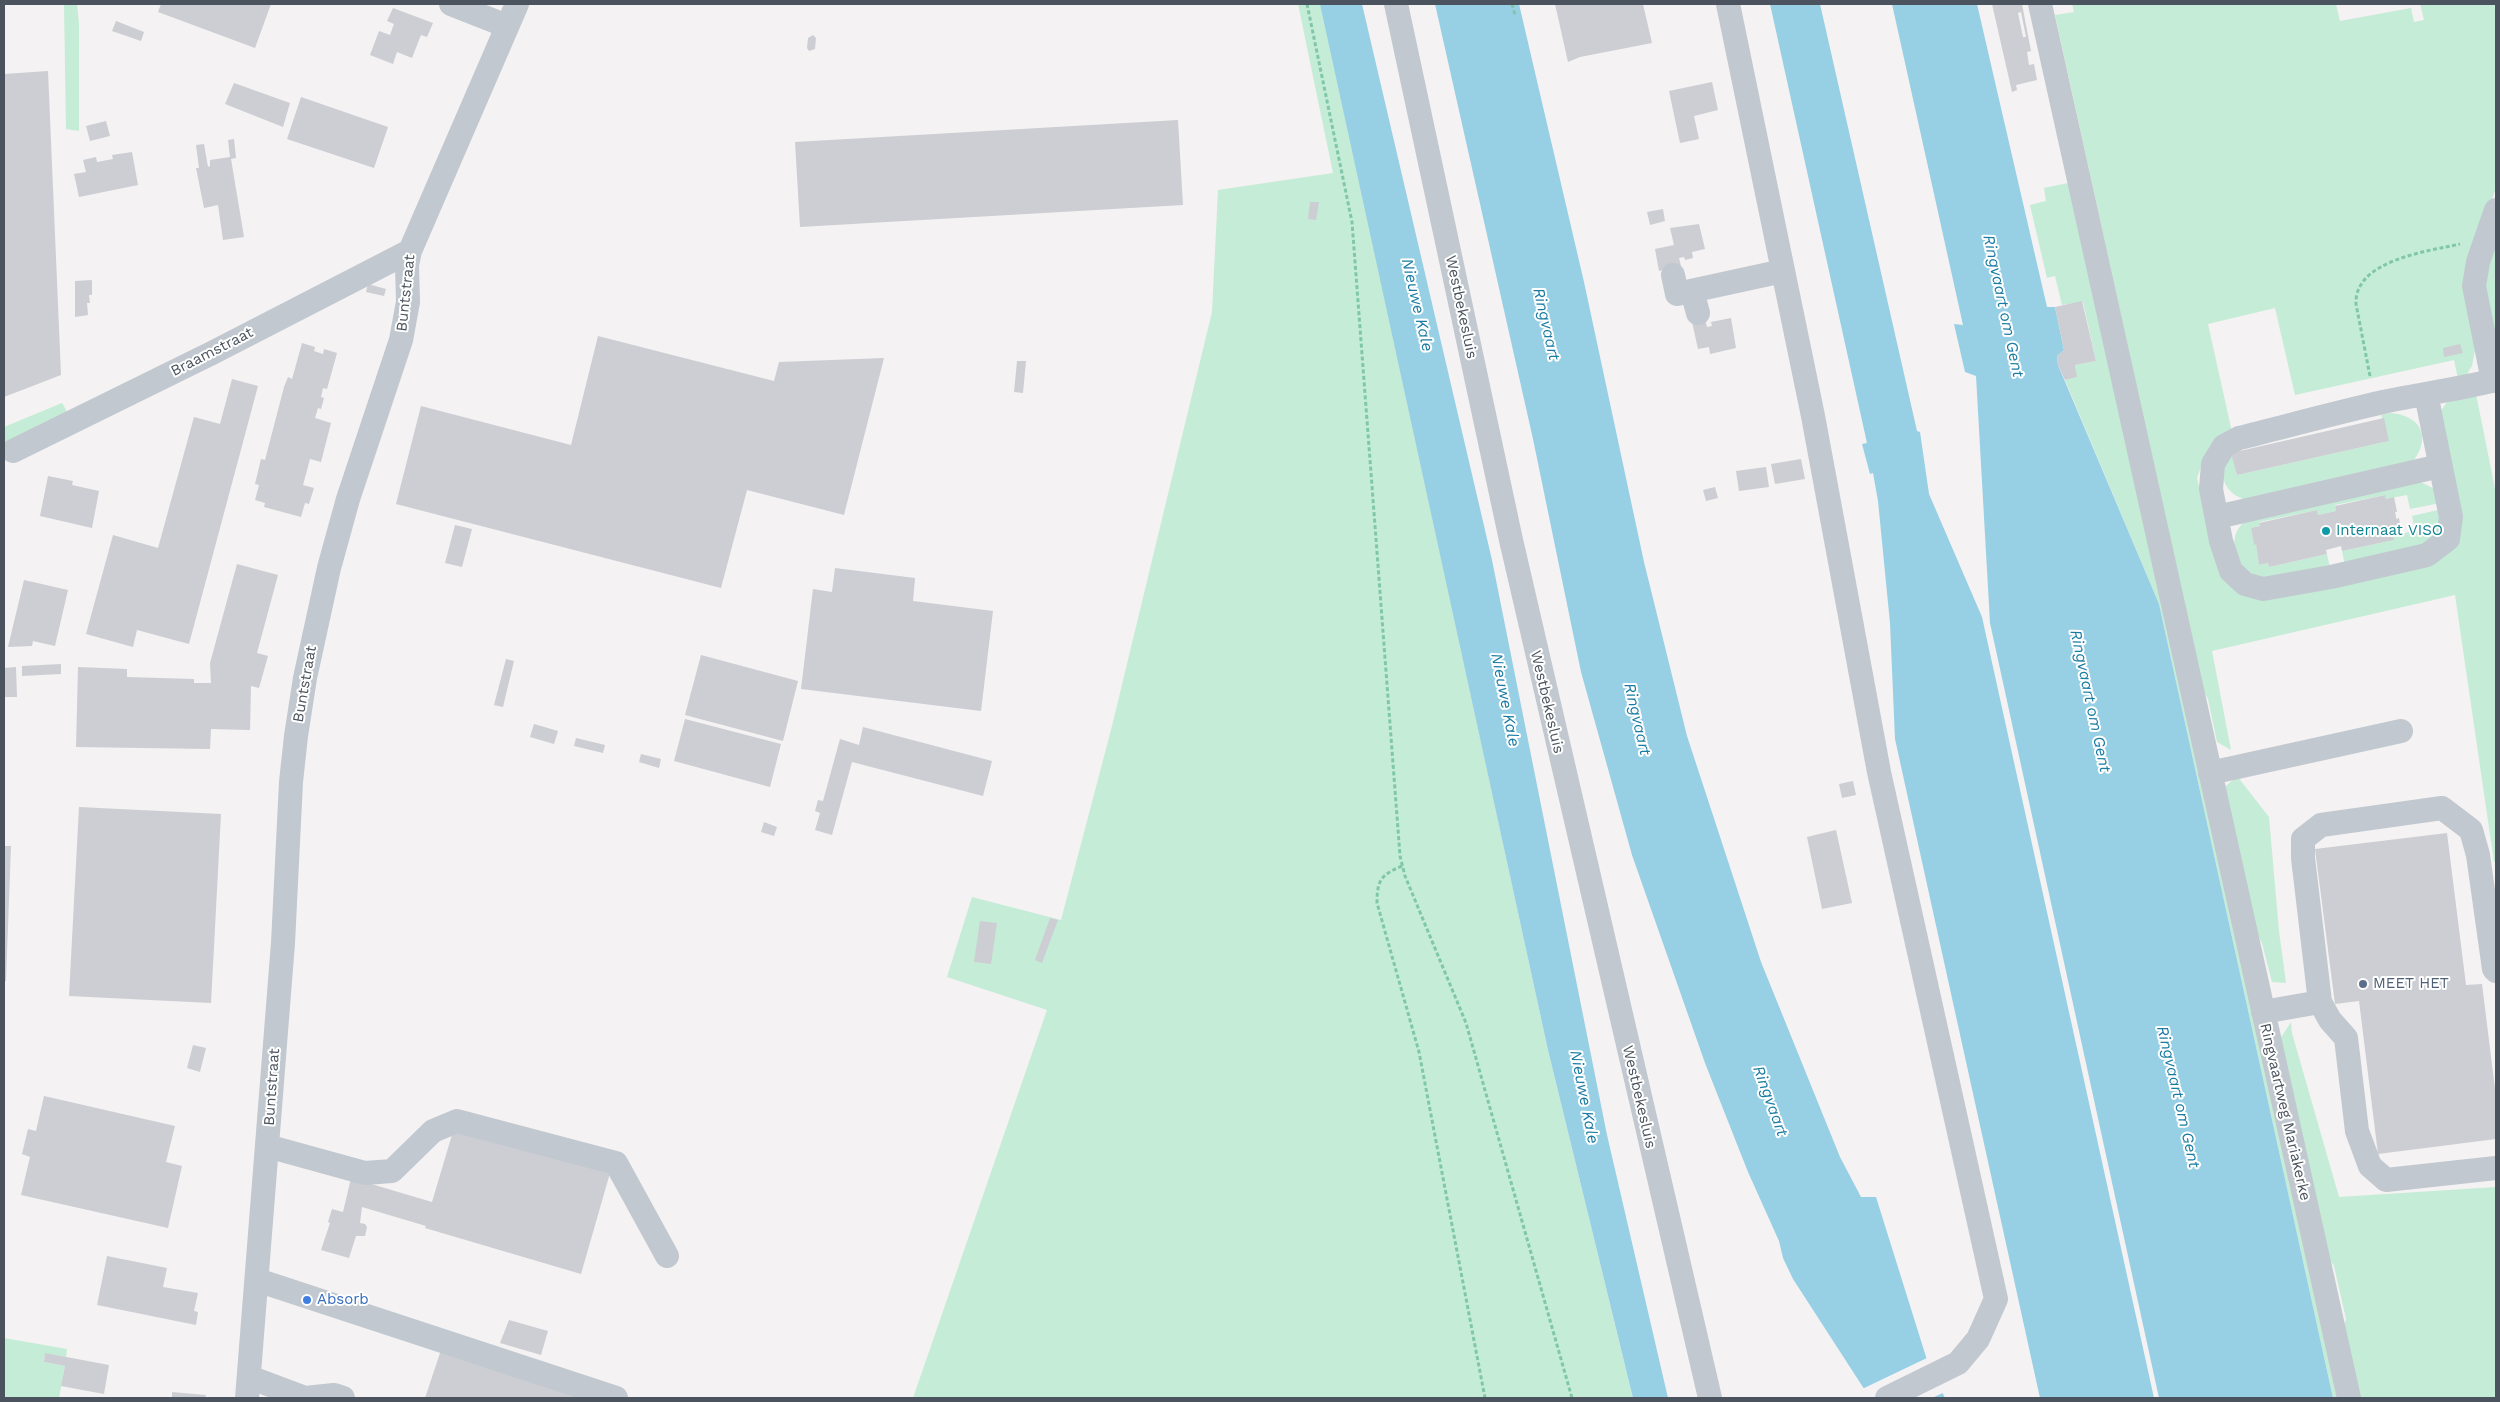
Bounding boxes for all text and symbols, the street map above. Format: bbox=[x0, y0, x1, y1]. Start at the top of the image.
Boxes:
water label: Ringvaart om Gent bbox=[1979, 233, 2027, 379]
street label: Buntstraat bbox=[393, 253, 419, 333]
street label: Westbekesluis bbox=[1441, 254, 1481, 360]
water label: Nieuwe Kale bbox=[1397, 257, 1437, 353]
water label: Ringvaart bbox=[1528, 286, 1564, 362]
street label: Braamstraat bbox=[168, 324, 256, 380]
place label: Internaat VISO bbox=[2336, 522, 2443, 540]
marker: Internaat VISO bbox=[2320, 525, 2332, 537]
water label: Ringvaart om Gent bbox=[2066, 628, 2114, 774]
street label: Buntstraat bbox=[289, 644, 321, 724]
street label: Westbekesluis bbox=[1526, 649, 1568, 755]
water label: Nieuwe Kale bbox=[1487, 652, 1523, 748]
water label: Ringvaart bbox=[1619, 681, 1655, 757]
place label: MEET HET bbox=[2373, 975, 2449, 993]
marker: MEET HET bbox=[2357, 978, 2369, 990]
street label: Ringvaartweg Mariakerke bbox=[2256, 1022, 2314, 1202]
water label: Ringvaart om Gent bbox=[2152, 1024, 2204, 1170]
street label: Westbekesluis bbox=[1618, 1044, 1660, 1150]
street label: Buntstraat bbox=[260, 1048, 284, 1126]
water label: Nieuwe Kale bbox=[1566, 1049, 1602, 1145]
water label: Ringvaart bbox=[1748, 1063, 1792, 1139]
place label: Absorb bbox=[317, 1291, 369, 1309]
marker: Absorb bbox=[301, 1294, 313, 1306]

